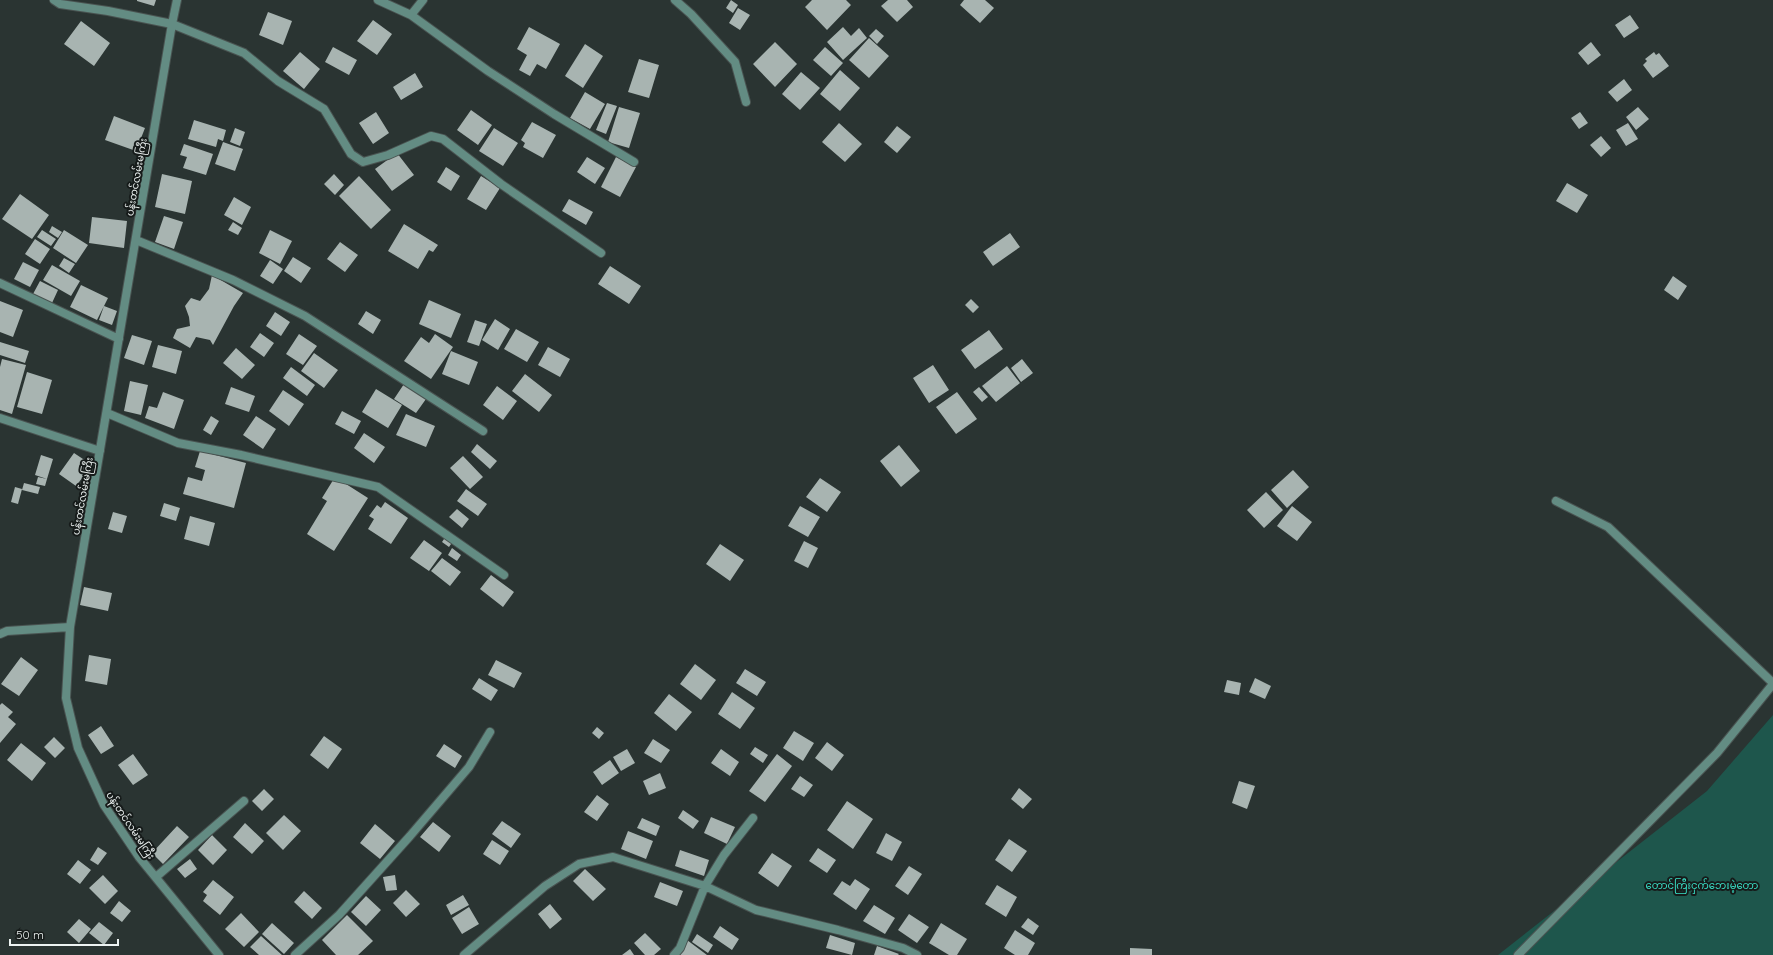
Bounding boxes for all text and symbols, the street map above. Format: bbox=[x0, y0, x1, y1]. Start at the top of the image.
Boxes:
street label: ပန်းတင်လမ်းမကြီး bbox=[122, 137, 152, 217]
street label: ပန်းတင်လမ်းမကြီး bbox=[68, 456, 98, 536]
street label: ပန်းတင်လမ်းမကြီး bbox=[101, 788, 159, 863]
park label: တောင်ကြီးငှက်ဘေးမဲ့တော bbox=[1646, 878, 1759, 894]
scale bar bbox=[10, 921, 118, 947]
text: 50 m bbox=[16, 927, 44, 942]

